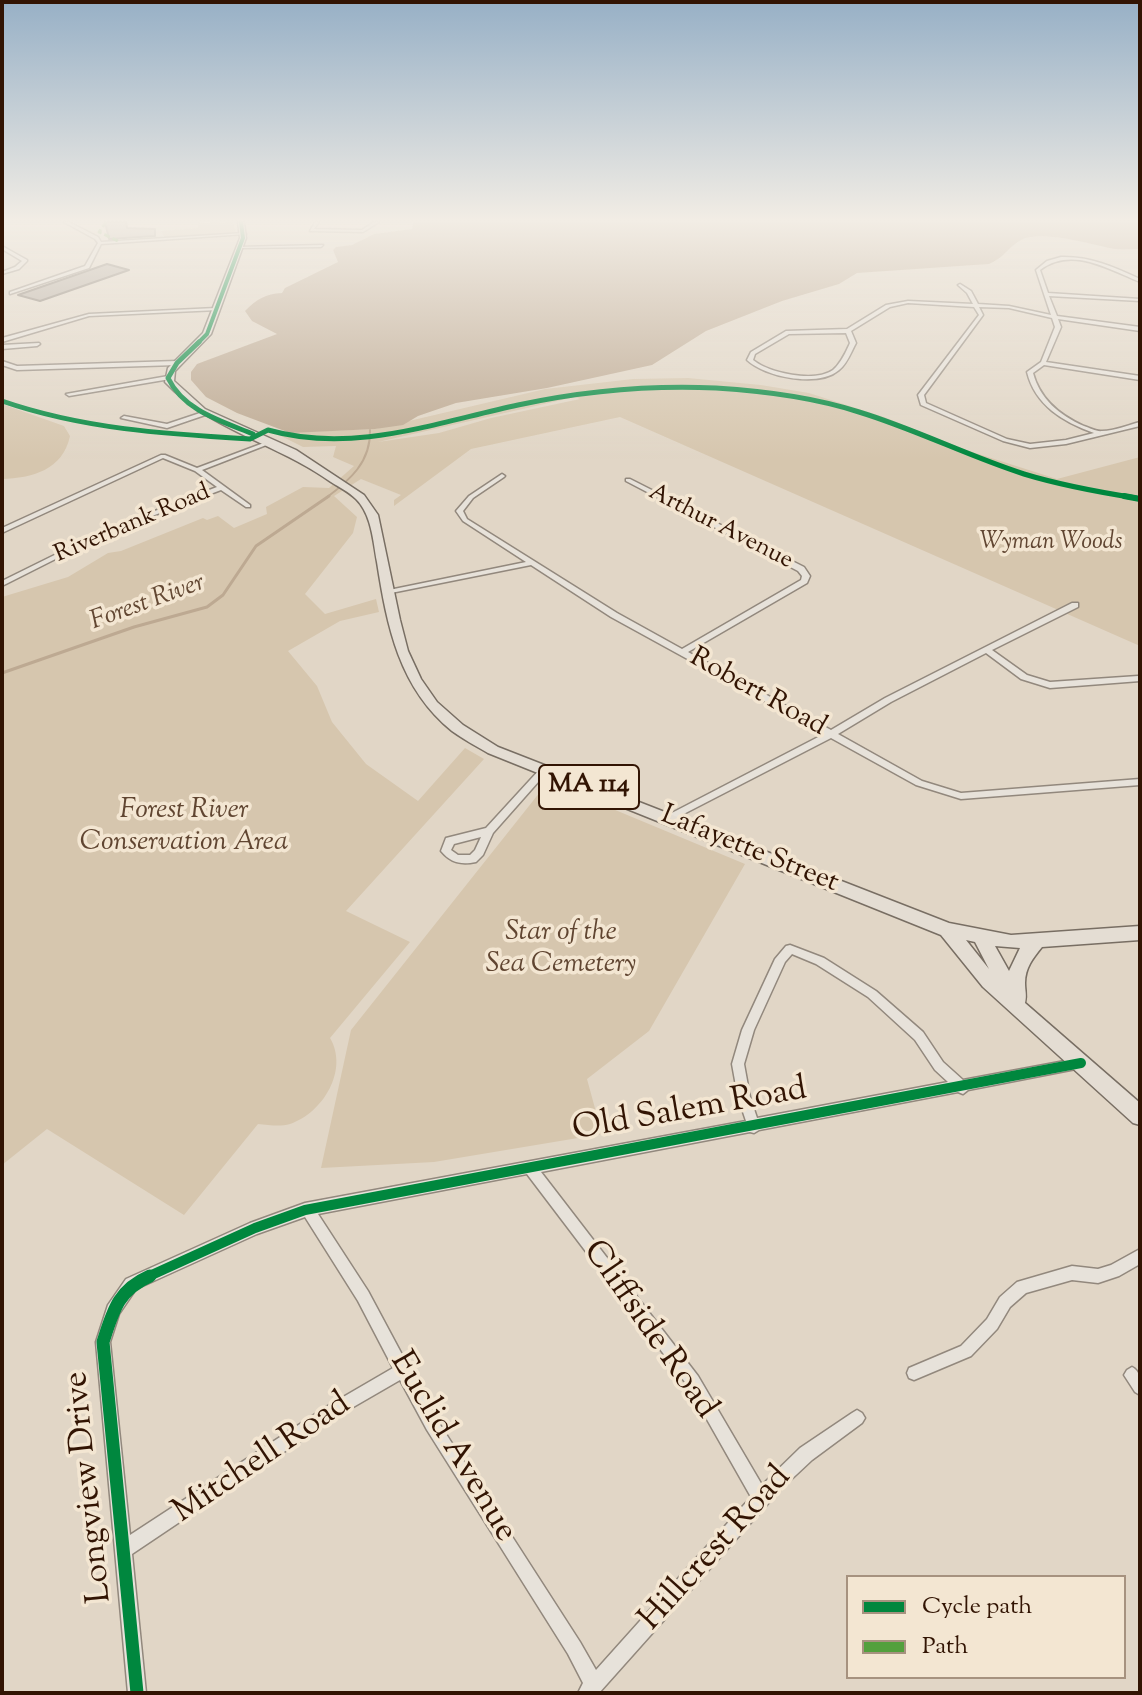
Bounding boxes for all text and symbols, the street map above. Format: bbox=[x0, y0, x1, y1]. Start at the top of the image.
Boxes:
street label: Riverbank Road bbox=[51, 479, 215, 571]
street label: Arthur Avenue bbox=[643, 479, 797, 577]
park label: Wyman Woods bbox=[979, 530, 1123, 558]
water label: Forest River bbox=[86, 569, 210, 639]
street label: Robert Road bbox=[683, 643, 831, 745]
road number: MA 114 bbox=[539, 765, 639, 809]
park label: Forest River Conservation Area bbox=[80, 795, 288, 861]
street label: Lafayette Street bbox=[655, 800, 843, 902]
park label: Star of the Sea Cemetery bbox=[486, 917, 636, 983]
street label: Old Salem Road bbox=[570, 1071, 810, 1153]
street label: Cliffside Road bbox=[572, 1234, 724, 1428]
street label: Euclid Avenue bbox=[378, 1346, 524, 1550]
street label: Longview Drive bbox=[59, 1369, 123, 1605]
street label: Mitchell Road bbox=[166, 1386, 360, 1534]
street label: Hillcrest Road bbox=[632, 1459, 802, 1641]
legend bbox=[846, 1575, 1126, 1679]
text: Cycle path bbox=[922, 1590, 1032, 1624]
text: Path bbox=[922, 1630, 968, 1664]

